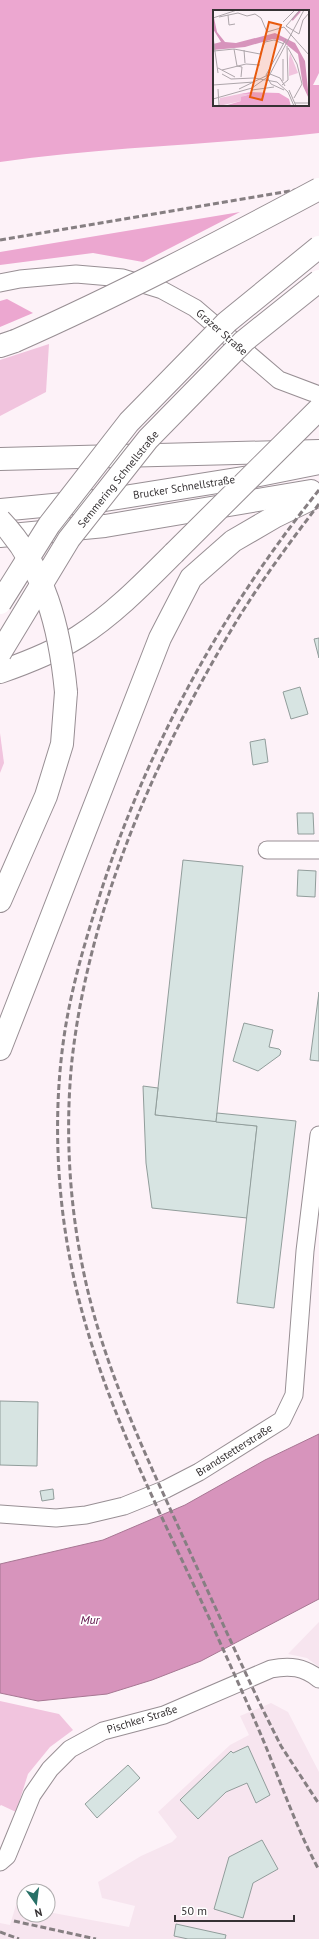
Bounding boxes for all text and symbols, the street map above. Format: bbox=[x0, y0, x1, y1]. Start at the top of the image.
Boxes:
inset map bbox=[213, 10, 309, 106]
street label: Grazer Straße bbox=[193, 306, 251, 358]
street label: Semmering Schnellstraße bbox=[75, 427, 162, 530]
street label: Brucker Schnellstraße bbox=[132, 472, 236, 502]
street label: Brandstetterstraße bbox=[193, 1421, 275, 1479]
water label: Mur bbox=[80, 1612, 101, 1627]
street label: Pischker Straße bbox=[105, 1702, 179, 1736]
north arrow bbox=[16, 1883, 56, 1923]
scale bar bbox=[175, 1897, 294, 1923]
text: 50 m bbox=[181, 1903, 207, 1918]
text: N bbox=[33, 1905, 44, 1920]

